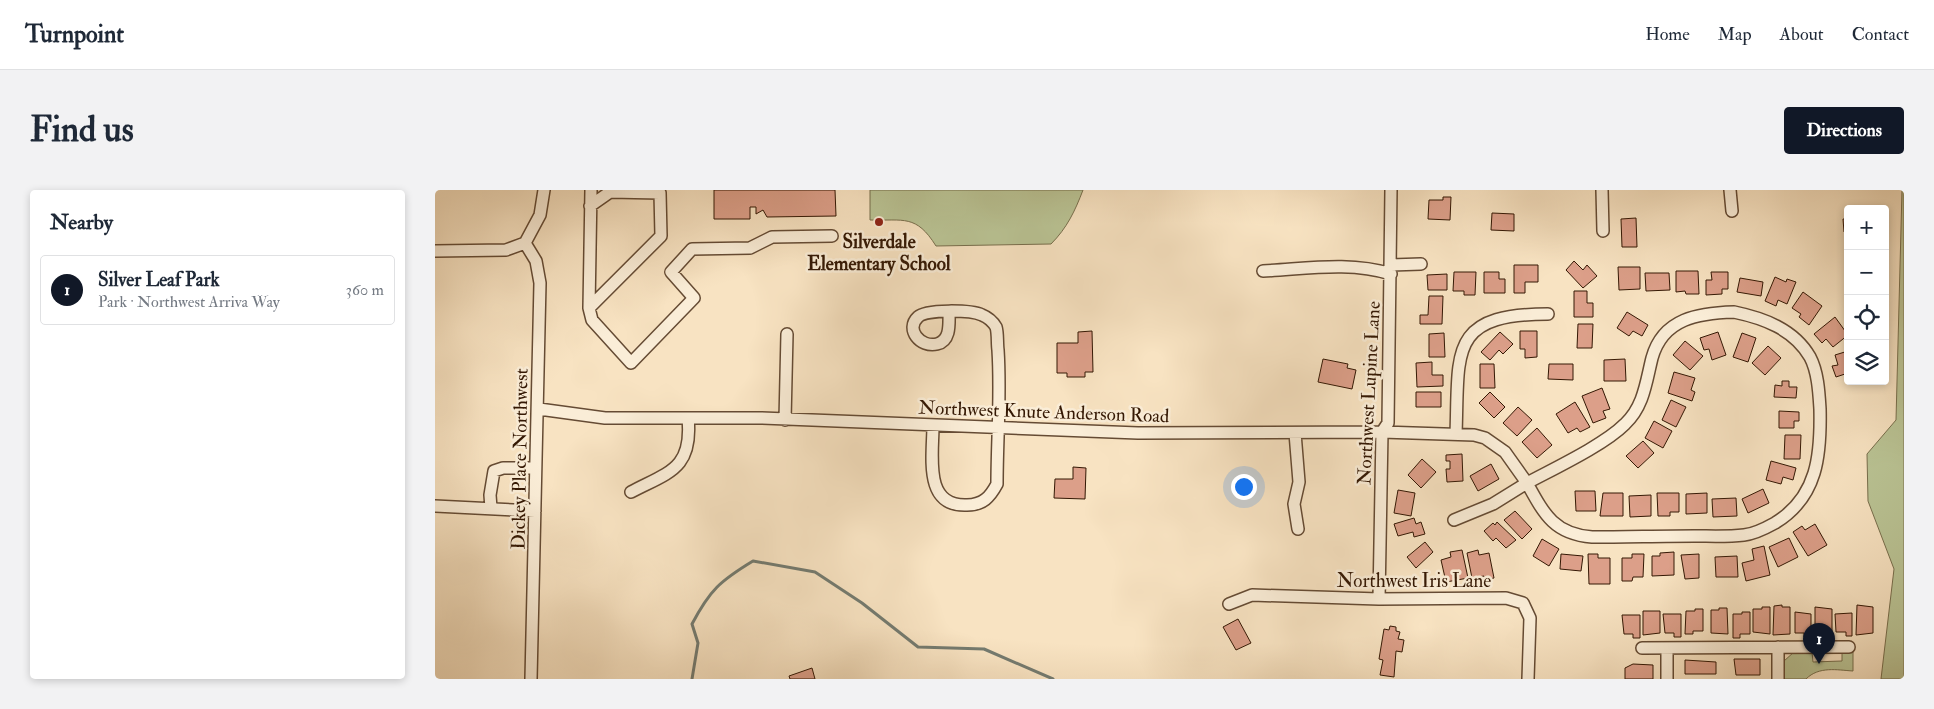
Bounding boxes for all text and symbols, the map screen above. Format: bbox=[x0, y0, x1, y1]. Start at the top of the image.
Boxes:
text: Turnpoint bbox=[25, 19, 124, 50]
text: Home bbox=[1645, 23, 1690, 46]
text: Map bbox=[1718, 23, 1752, 46]
text: About bbox=[1780, 23, 1824, 46]
text: Contact bbox=[1852, 23, 1909, 46]
button: Directions bbox=[1784, 107, 1904, 154]
text: Find us bbox=[30, 108, 134, 152]
map controls bbox=[1844, 205, 1889, 385]
button: + bbox=[1844, 205, 1889, 250]
text: Nearby bbox=[50, 209, 113, 236]
marker: Silverdale Elementary School bbox=[873, 216, 885, 228]
place label: Silverdale Elementary School bbox=[807, 230, 951, 277]
button: − bbox=[1844, 250, 1889, 295]
text: Silver Leaf Park bbox=[98, 268, 220, 292]
text: 1 bbox=[64, 280, 70, 300]
text: 360 m bbox=[346, 280, 384, 300]
text: Park · Northwest Arriva Way bbox=[98, 292, 280, 312]
button: locate bbox=[1844, 295, 1889, 340]
street label: Northwest Lupine Lane bbox=[1352, 300, 1387, 486]
button: layers bbox=[1844, 340, 1889, 385]
street label: Dickey Place Northwest bbox=[506, 368, 534, 550]
street label: Northwest Knute Anderson Road bbox=[918, 396, 1170, 428]
your location bbox=[1231, 474, 1257, 500]
street label: Northwest Iris Lane bbox=[1337, 569, 1491, 593]
pin: 1 bbox=[1803, 623, 1835, 664]

